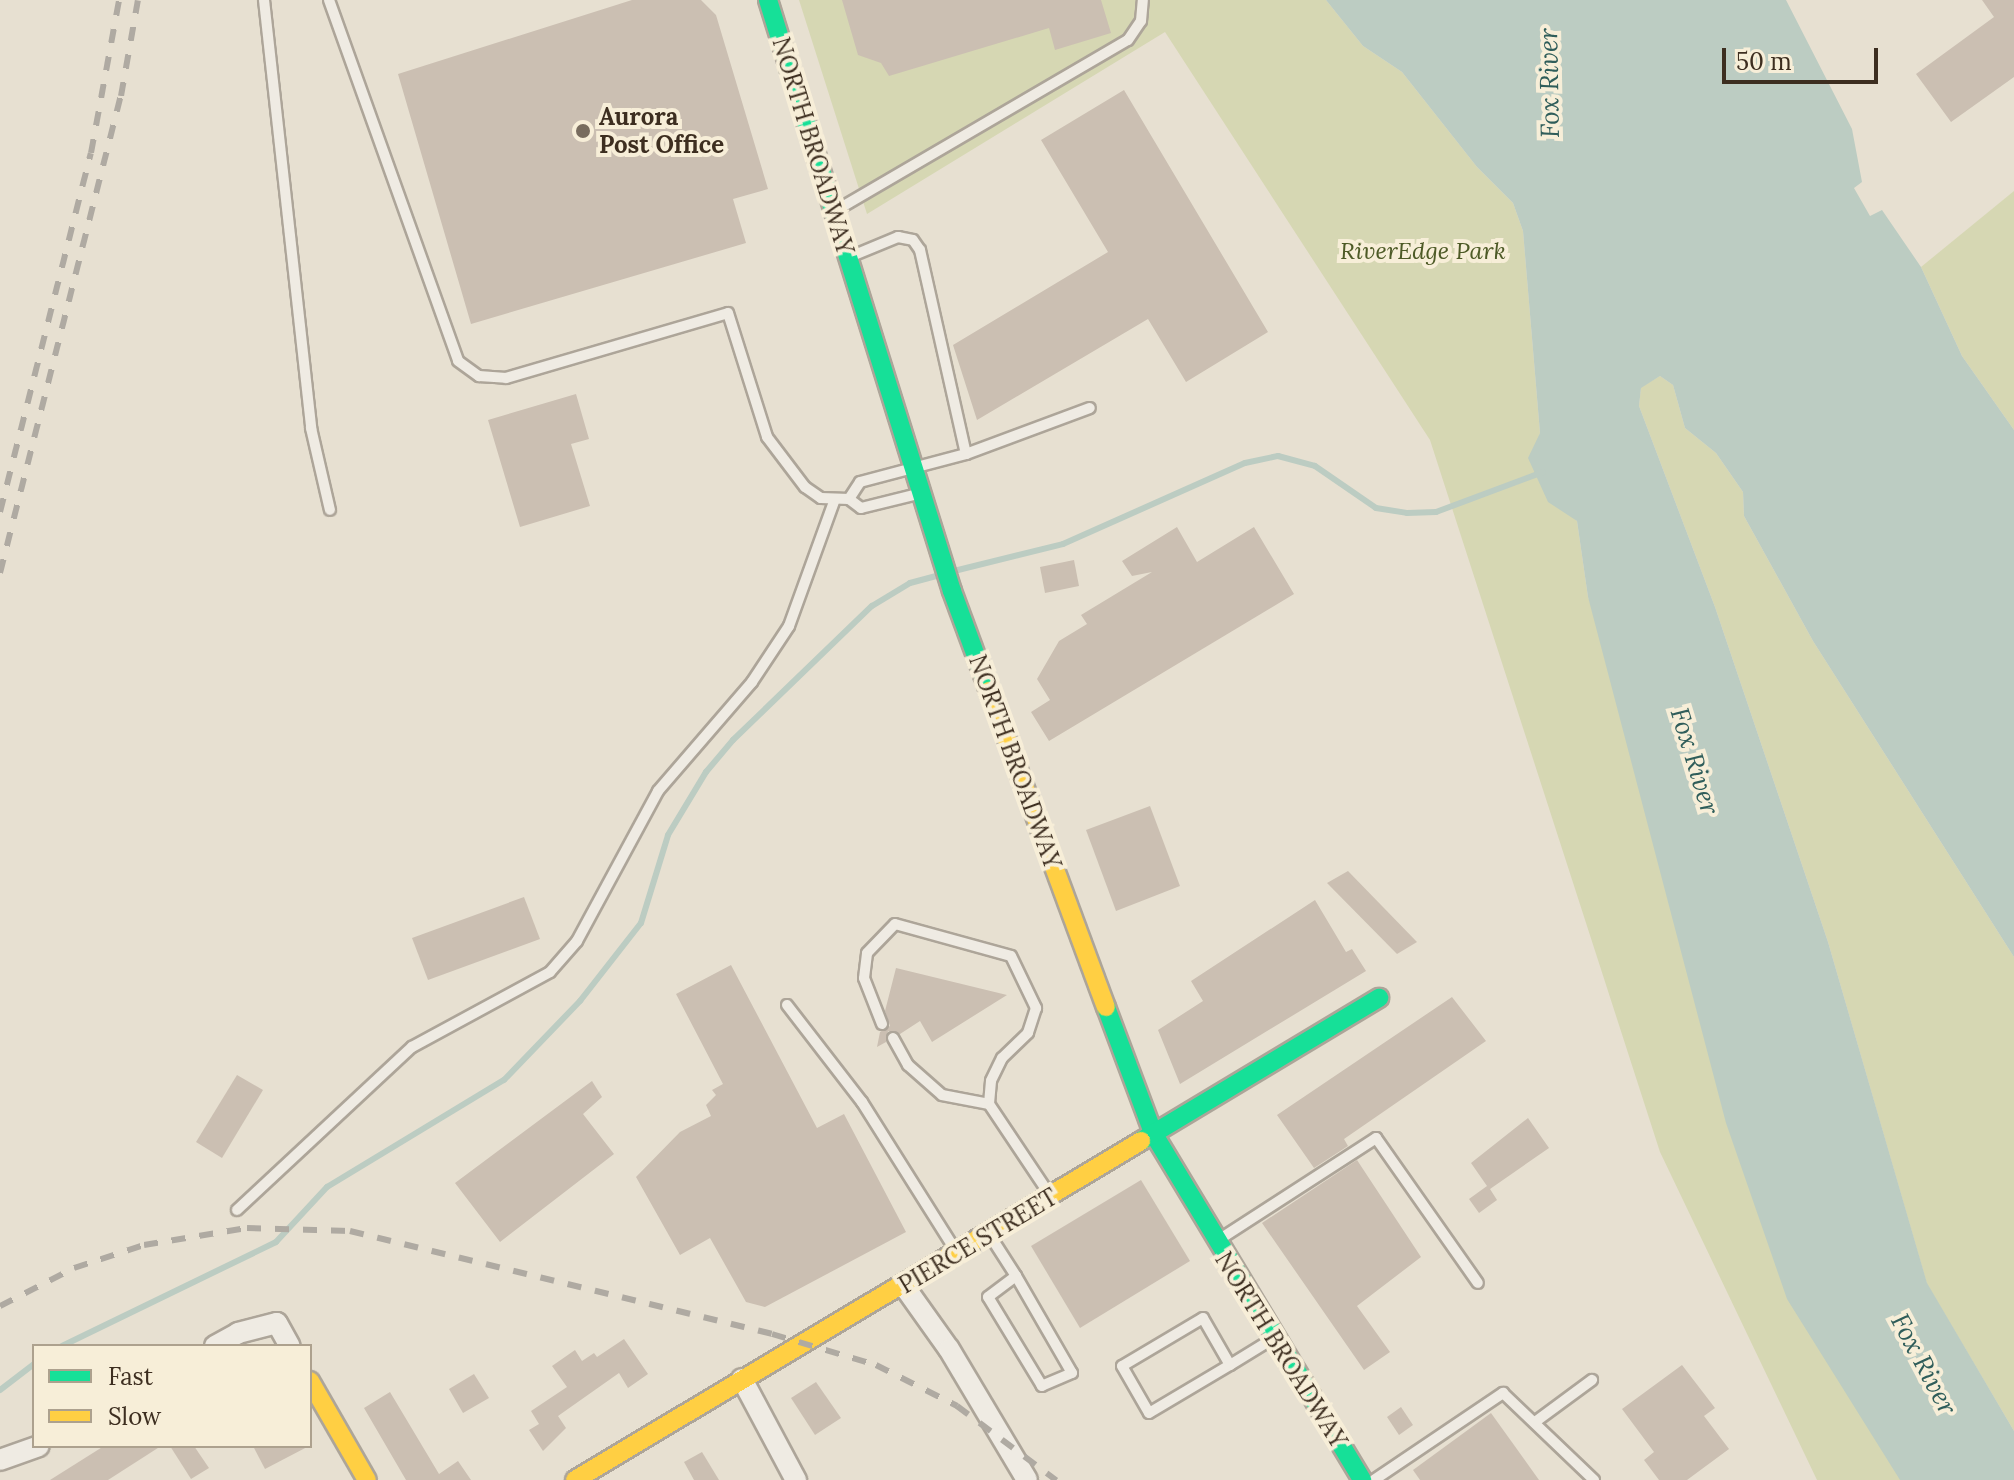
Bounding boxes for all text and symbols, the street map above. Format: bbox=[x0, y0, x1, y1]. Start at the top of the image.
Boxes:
water label: Fox River bbox=[1532, 28, 1566, 138]
scale bar bbox=[1726, 32, 1882, 82]
street label: NORTH BROADWAY bbox=[766, 34, 860, 258]
text: 50 m bbox=[1736, 46, 1792, 77]
place label: Aurora Post Office bbox=[599, 103, 724, 159]
marker: Aurora Post Office bbox=[574, 122, 592, 140]
park label: RiverEdge Park bbox=[1340, 237, 1506, 265]
street label: NORTH BROADWAY bbox=[963, 651, 1067, 873]
water label: Fox River bbox=[1664, 704, 1726, 818]
street label: PIERCE STREET bbox=[894, 1182, 1062, 1300]
street label: NORTH BROADWAY bbox=[1209, 1247, 1353, 1453]
water label: Fox River bbox=[1884, 1308, 1964, 1420]
legend bbox=[32, 1344, 312, 1448]
text: Fast bbox=[108, 1361, 153, 1392]
text: Slow bbox=[108, 1401, 161, 1432]

